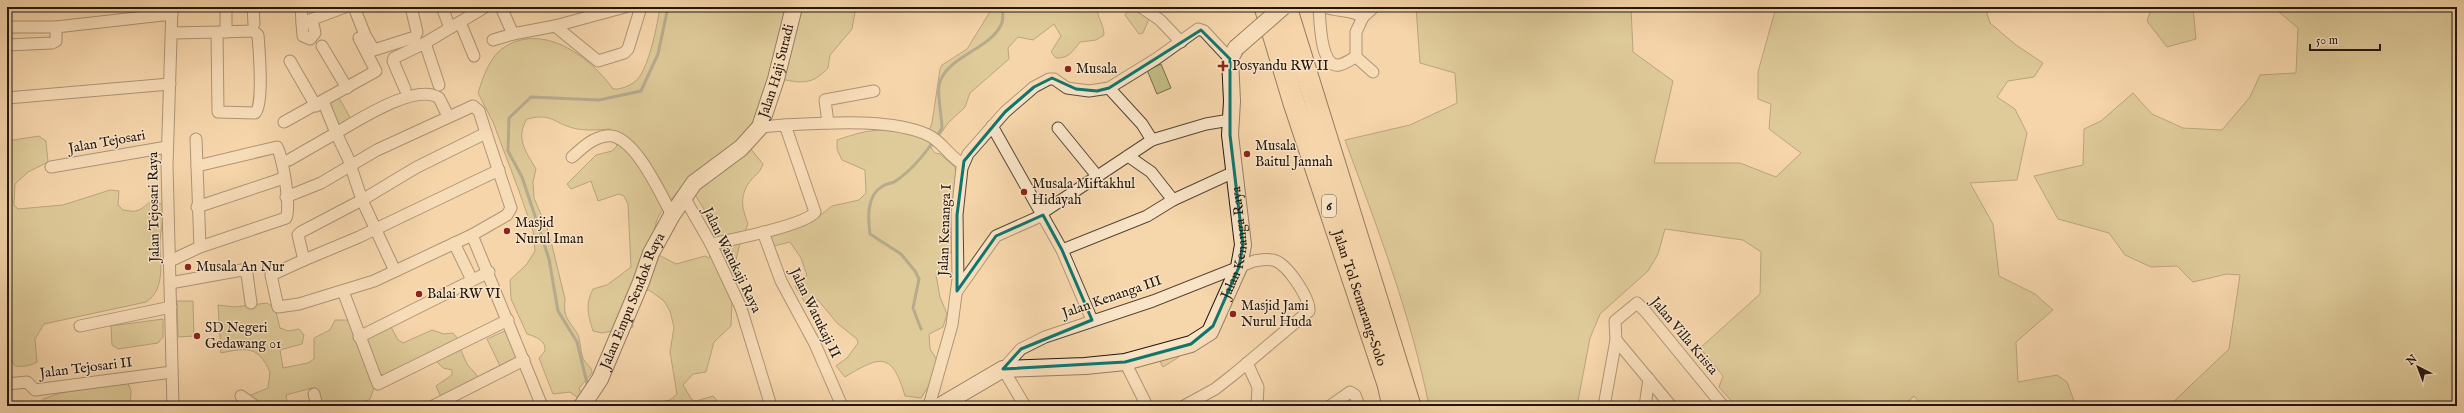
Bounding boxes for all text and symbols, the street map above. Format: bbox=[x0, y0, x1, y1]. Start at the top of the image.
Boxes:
street label: Jalan Haji Suradi bbox=[754, 22, 798, 122]
scale bar bbox=[2310, 26, 2380, 52]
text: 50 m bbox=[2316, 33, 2338, 48]
place label: Posyandu RW II bbox=[1232, 57, 1329, 75]
place label: Musala bbox=[1076, 60, 1118, 78]
marker: Posyandu RW II bbox=[1217, 60, 1229, 72]
marker: Musala bbox=[1063, 64, 1073, 74]
street label: Jalan Tejosari bbox=[65, 126, 147, 158]
place label: Musala Baitul Jannah bbox=[1255, 137, 1333, 171]
marker: Musala Baitul Jannah bbox=[1242, 149, 1252, 159]
street label: Jalan Tejosari Raya bbox=[144, 151, 164, 264]
place label: Musala Miftakhul Hidayah bbox=[1032, 175, 1135, 209]
street label: Jalan Kenanga I bbox=[934, 184, 956, 278]
street label: Jalan Kenanga Raya bbox=[1216, 184, 1252, 304]
marker: Musala Miftakhul Hidayah bbox=[1019, 187, 1029, 197]
road number: 6 bbox=[1322, 195, 1336, 217]
street label: Jalan Watukaji Raya bbox=[698, 202, 766, 317]
place label: Masjid Nurul Iman bbox=[515, 214, 584, 248]
marker: Masjid Nurul Iman bbox=[502, 226, 512, 236]
street label: Jalan Tol Semarang–Solo bbox=[1327, 226, 1391, 369]
street label: Jalan Empu Sendok Raya bbox=[595, 229, 670, 374]
place label: Musala An Nur bbox=[196, 258, 284, 276]
marker: Musala An Nur bbox=[183, 262, 193, 272]
street label: Jalan Watukaji II bbox=[785, 263, 845, 361]
street label: Jalan Kenanga III bbox=[1058, 272, 1164, 323]
place label: Balai RW VI bbox=[427, 285, 501, 303]
marker: Balai RW VI bbox=[414, 289, 424, 299]
street label: Jalan Villa Krista bbox=[1645, 292, 1722, 379]
place label: Masjid Jami Nurul Huda bbox=[1241, 297, 1313, 331]
marker: Masjid Jami Nurul Huda bbox=[1228, 309, 1238, 319]
place label: SD Negeri Gedawang 01 bbox=[205, 319, 281, 353]
marker: SD Negeri Gedawang 01 bbox=[192, 331, 202, 341]
north arrow bbox=[2398, 347, 2438, 387]
text: N bbox=[2403, 352, 2421, 369]
street label: Jalan Tejosari II bbox=[37, 353, 133, 383]

